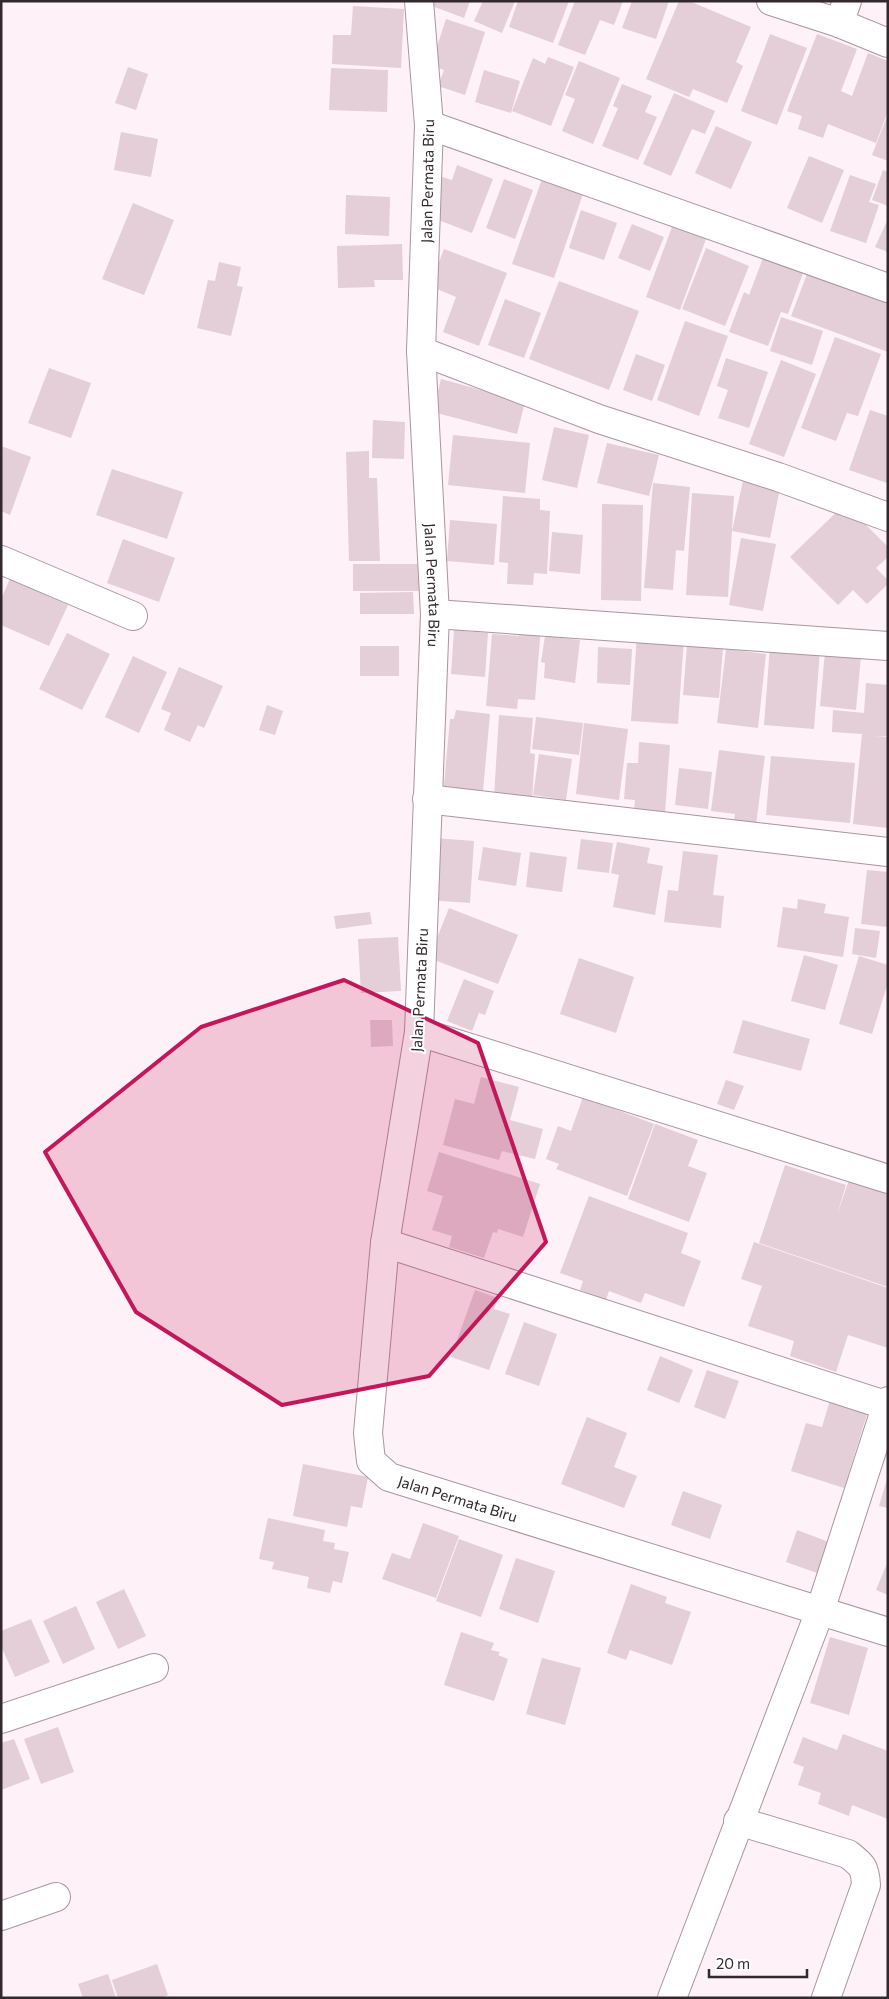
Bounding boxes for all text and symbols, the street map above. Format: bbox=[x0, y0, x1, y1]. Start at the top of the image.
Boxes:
street label: Jalan Permata Biru bbox=[417, 119, 437, 243]
street label: Jalan Permata Biru bbox=[421, 523, 444, 648]
street label: Jalan Permata Biru bbox=[407, 928, 431, 1052]
street label: Jalan Permata Biru bbox=[396, 1471, 520, 1525]
scale bar bbox=[709, 1946, 806, 1978]
text: 20 m bbox=[716, 1954, 750, 1972]

